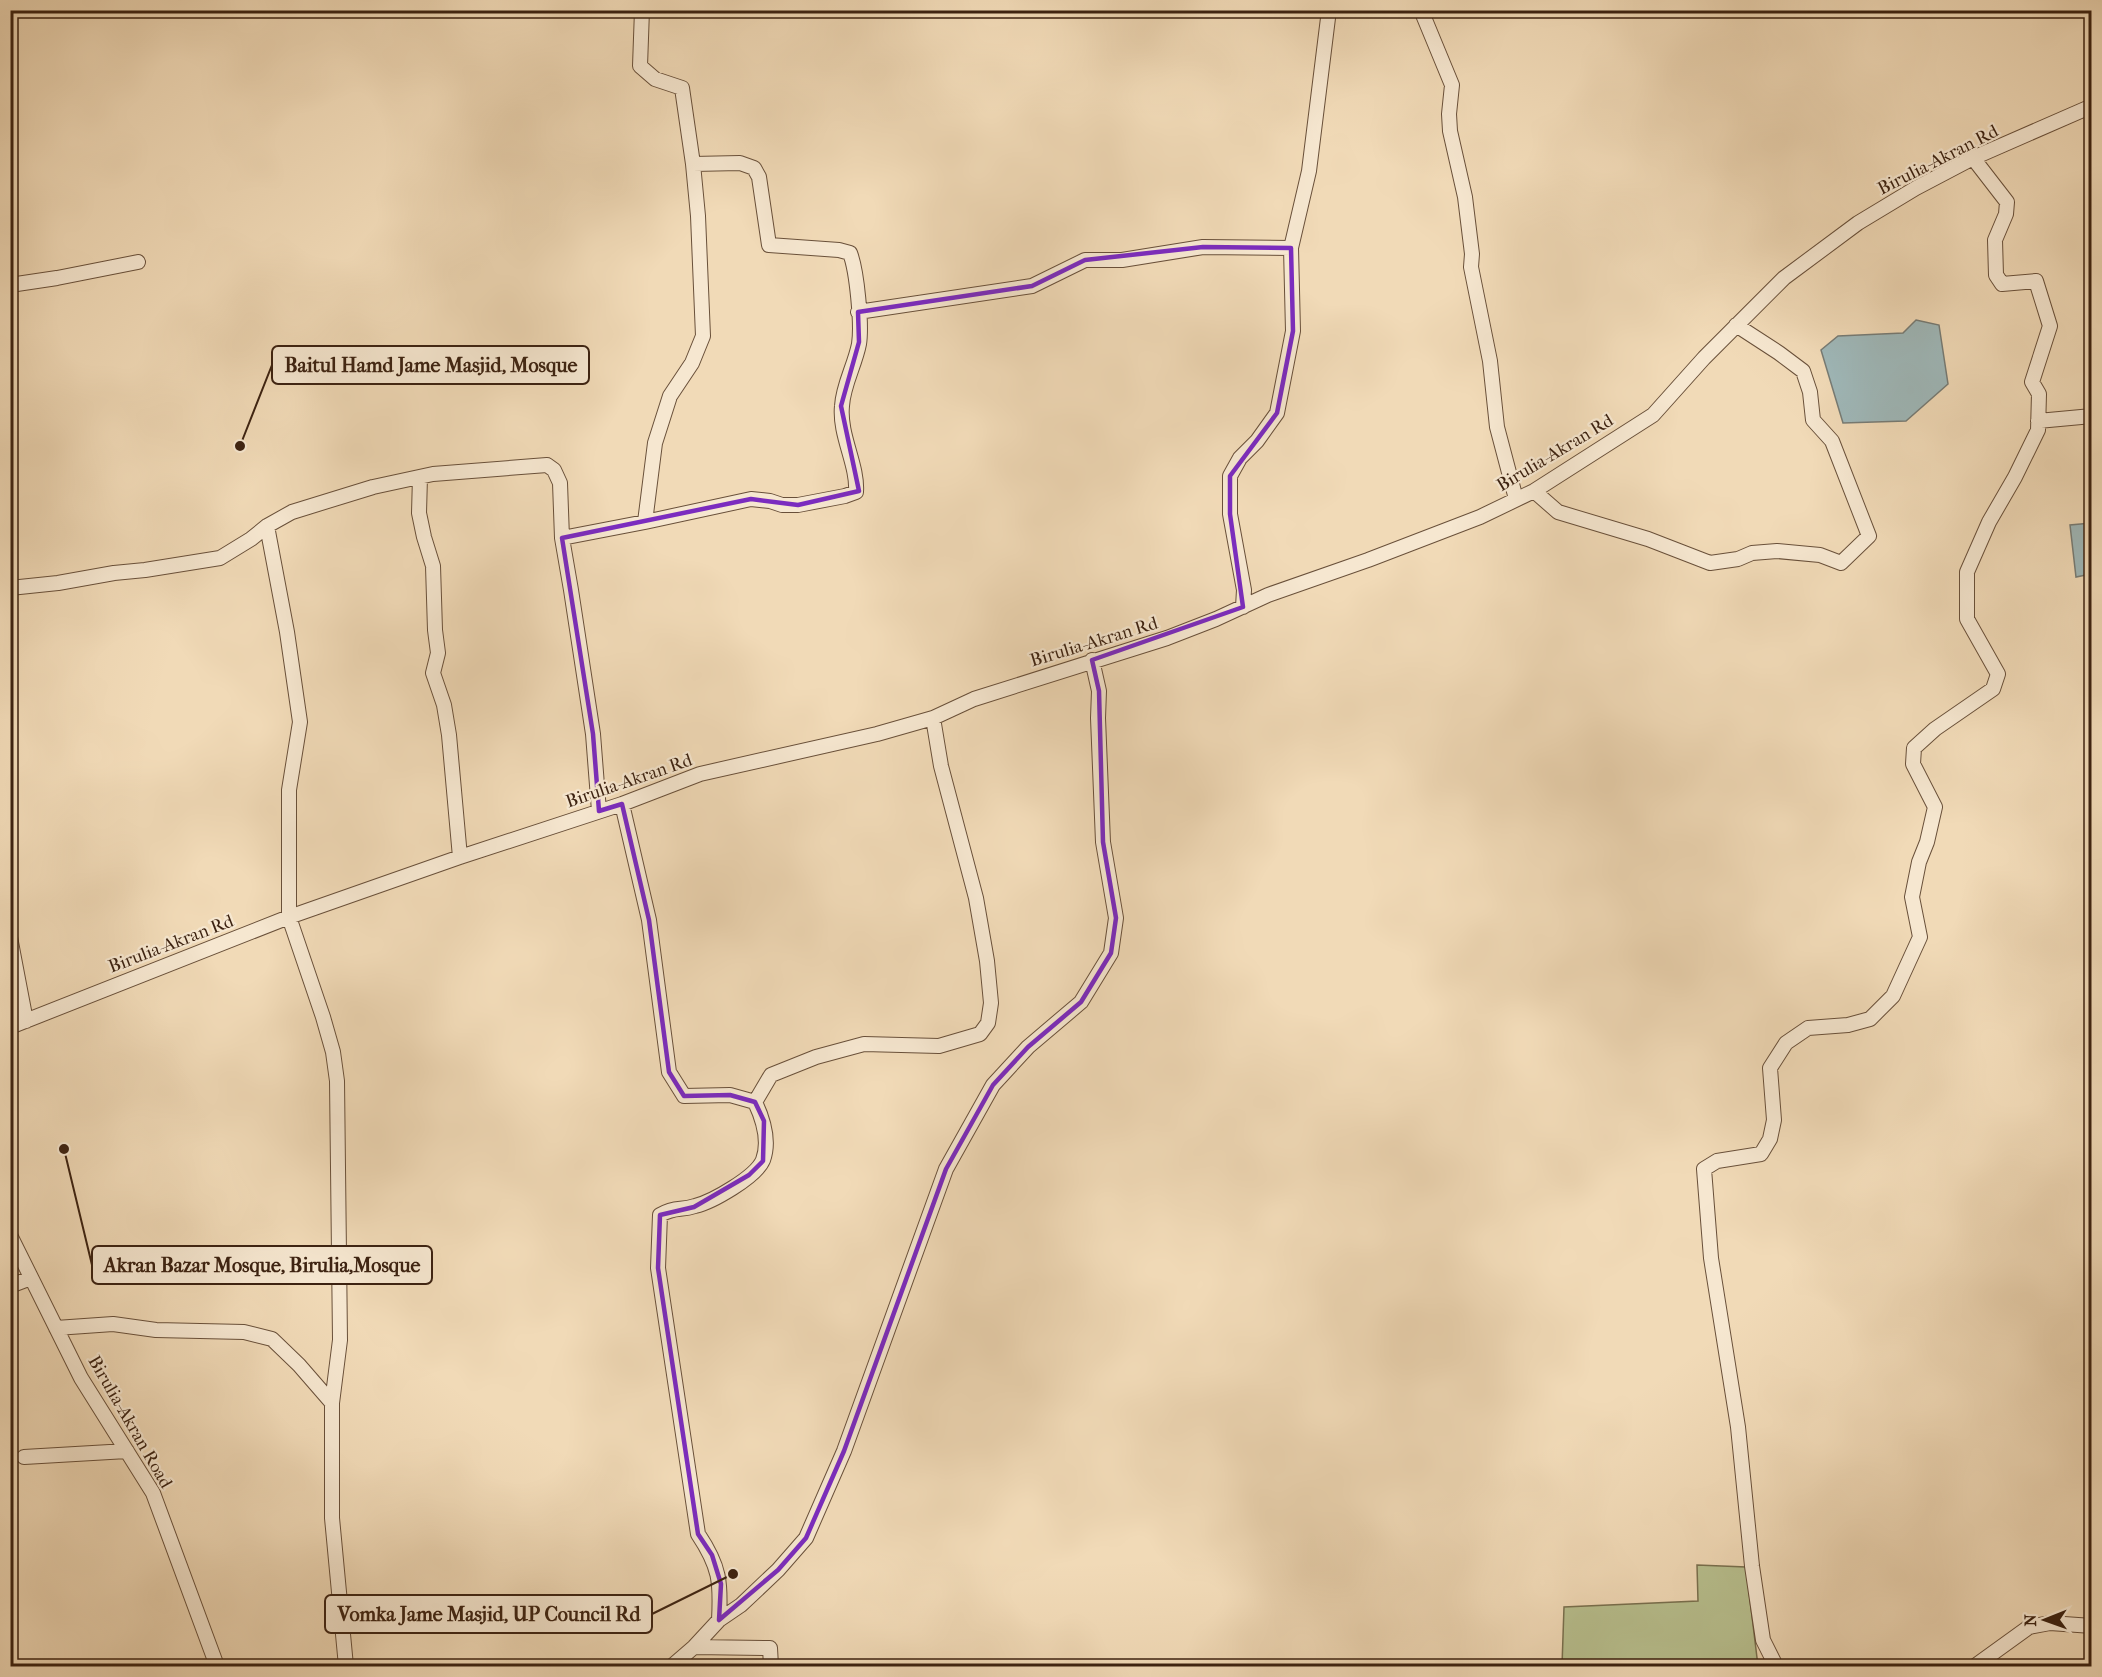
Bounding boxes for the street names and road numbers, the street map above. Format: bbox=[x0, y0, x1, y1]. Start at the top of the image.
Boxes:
street label: Birulia-Akran Rd bbox=[1874, 121, 2002, 199]
street label: Birulia-Akran Rd bbox=[1493, 410, 1617, 496]
street label: Birulia-Akran Rd bbox=[1028, 613, 1160, 671]
street label: Birulia-Akran Rd bbox=[563, 749, 695, 812]
street label: Birulia-Akran Rd bbox=[105, 910, 237, 978]
street label: Birulia-Akran Road bbox=[84, 1352, 177, 1492]

